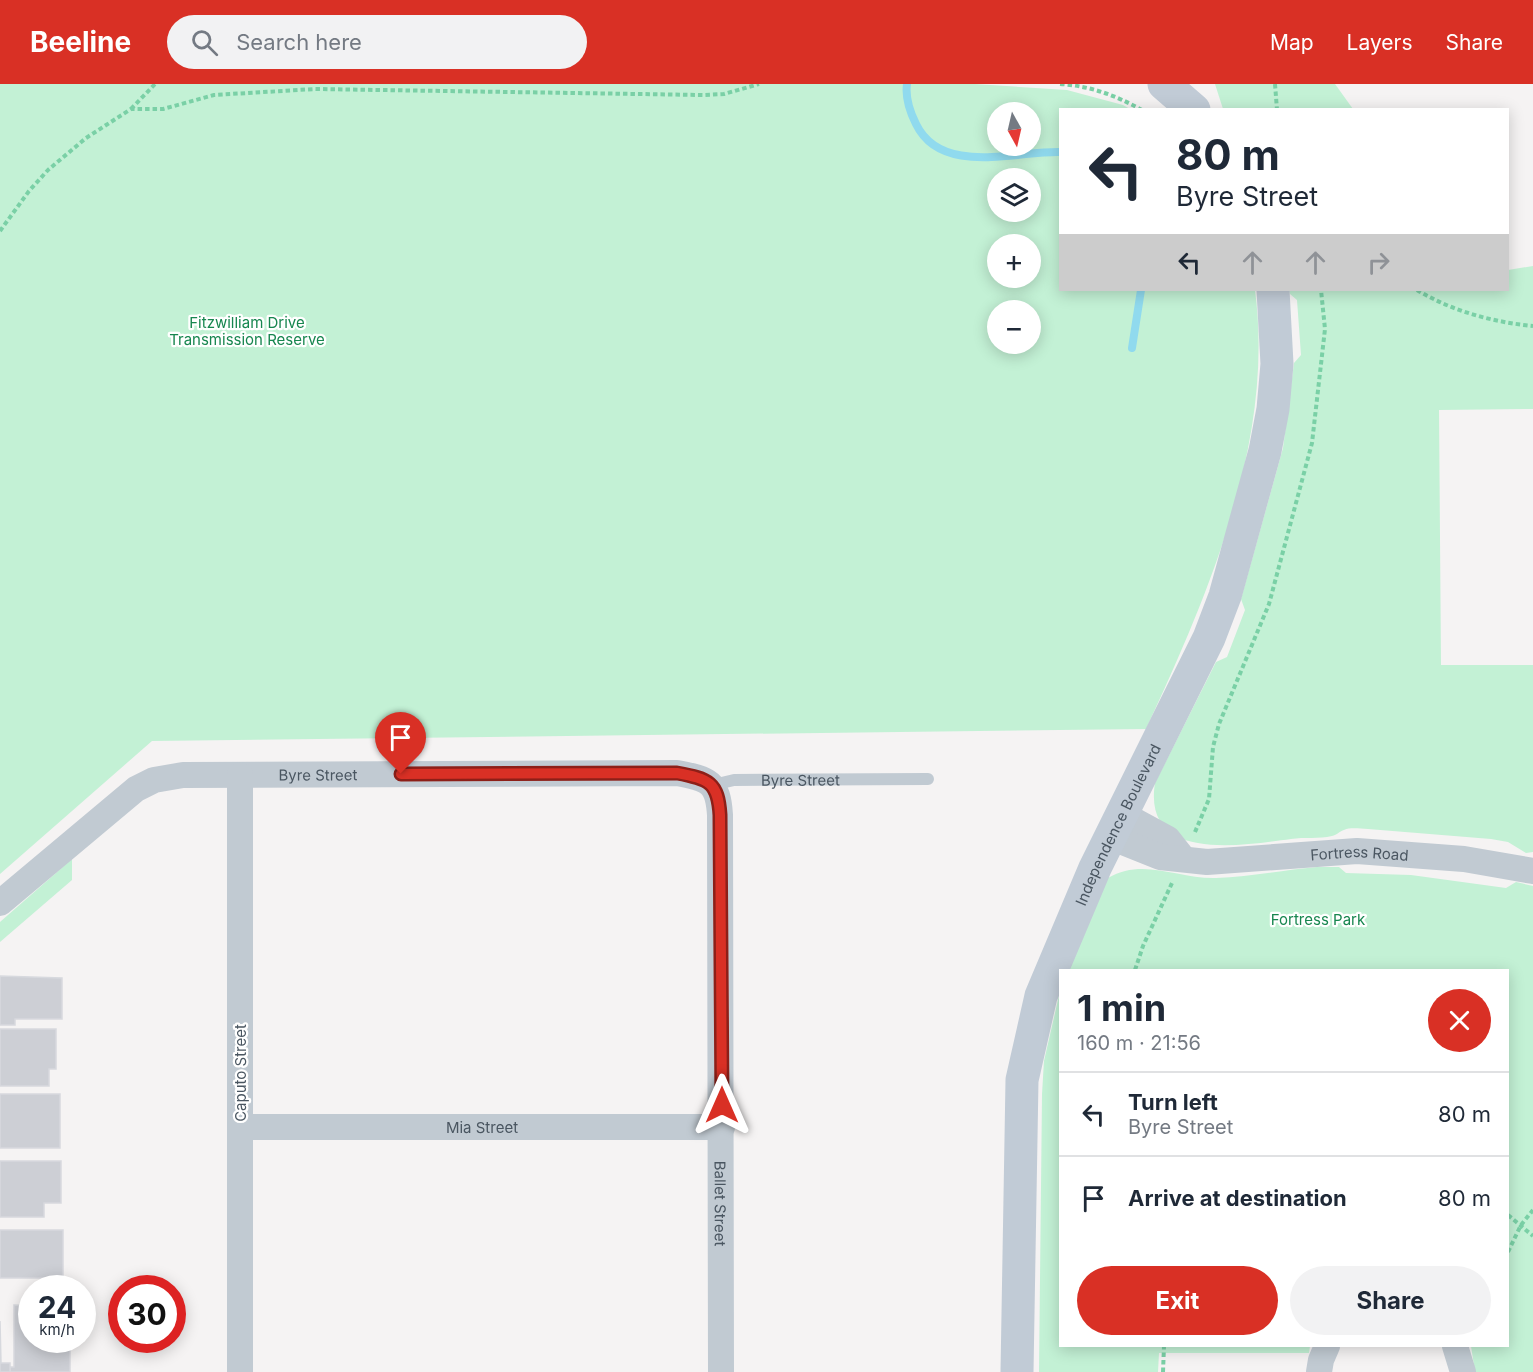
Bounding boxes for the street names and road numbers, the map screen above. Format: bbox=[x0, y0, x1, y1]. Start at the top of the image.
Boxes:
street label: Independence Boulevard bbox=[1071, 741, 1165, 908]
street label: Byre Street bbox=[278, 765, 358, 784]
street label: Byre Street bbox=[761, 770, 840, 789]
street label: Fortress Road bbox=[1310, 841, 1409, 864]
street label: Caputo Street bbox=[231, 1024, 250, 1122]
street label: Mia Street bbox=[446, 1118, 518, 1137]
street label: Ballet Street bbox=[711, 1161, 730, 1247]

